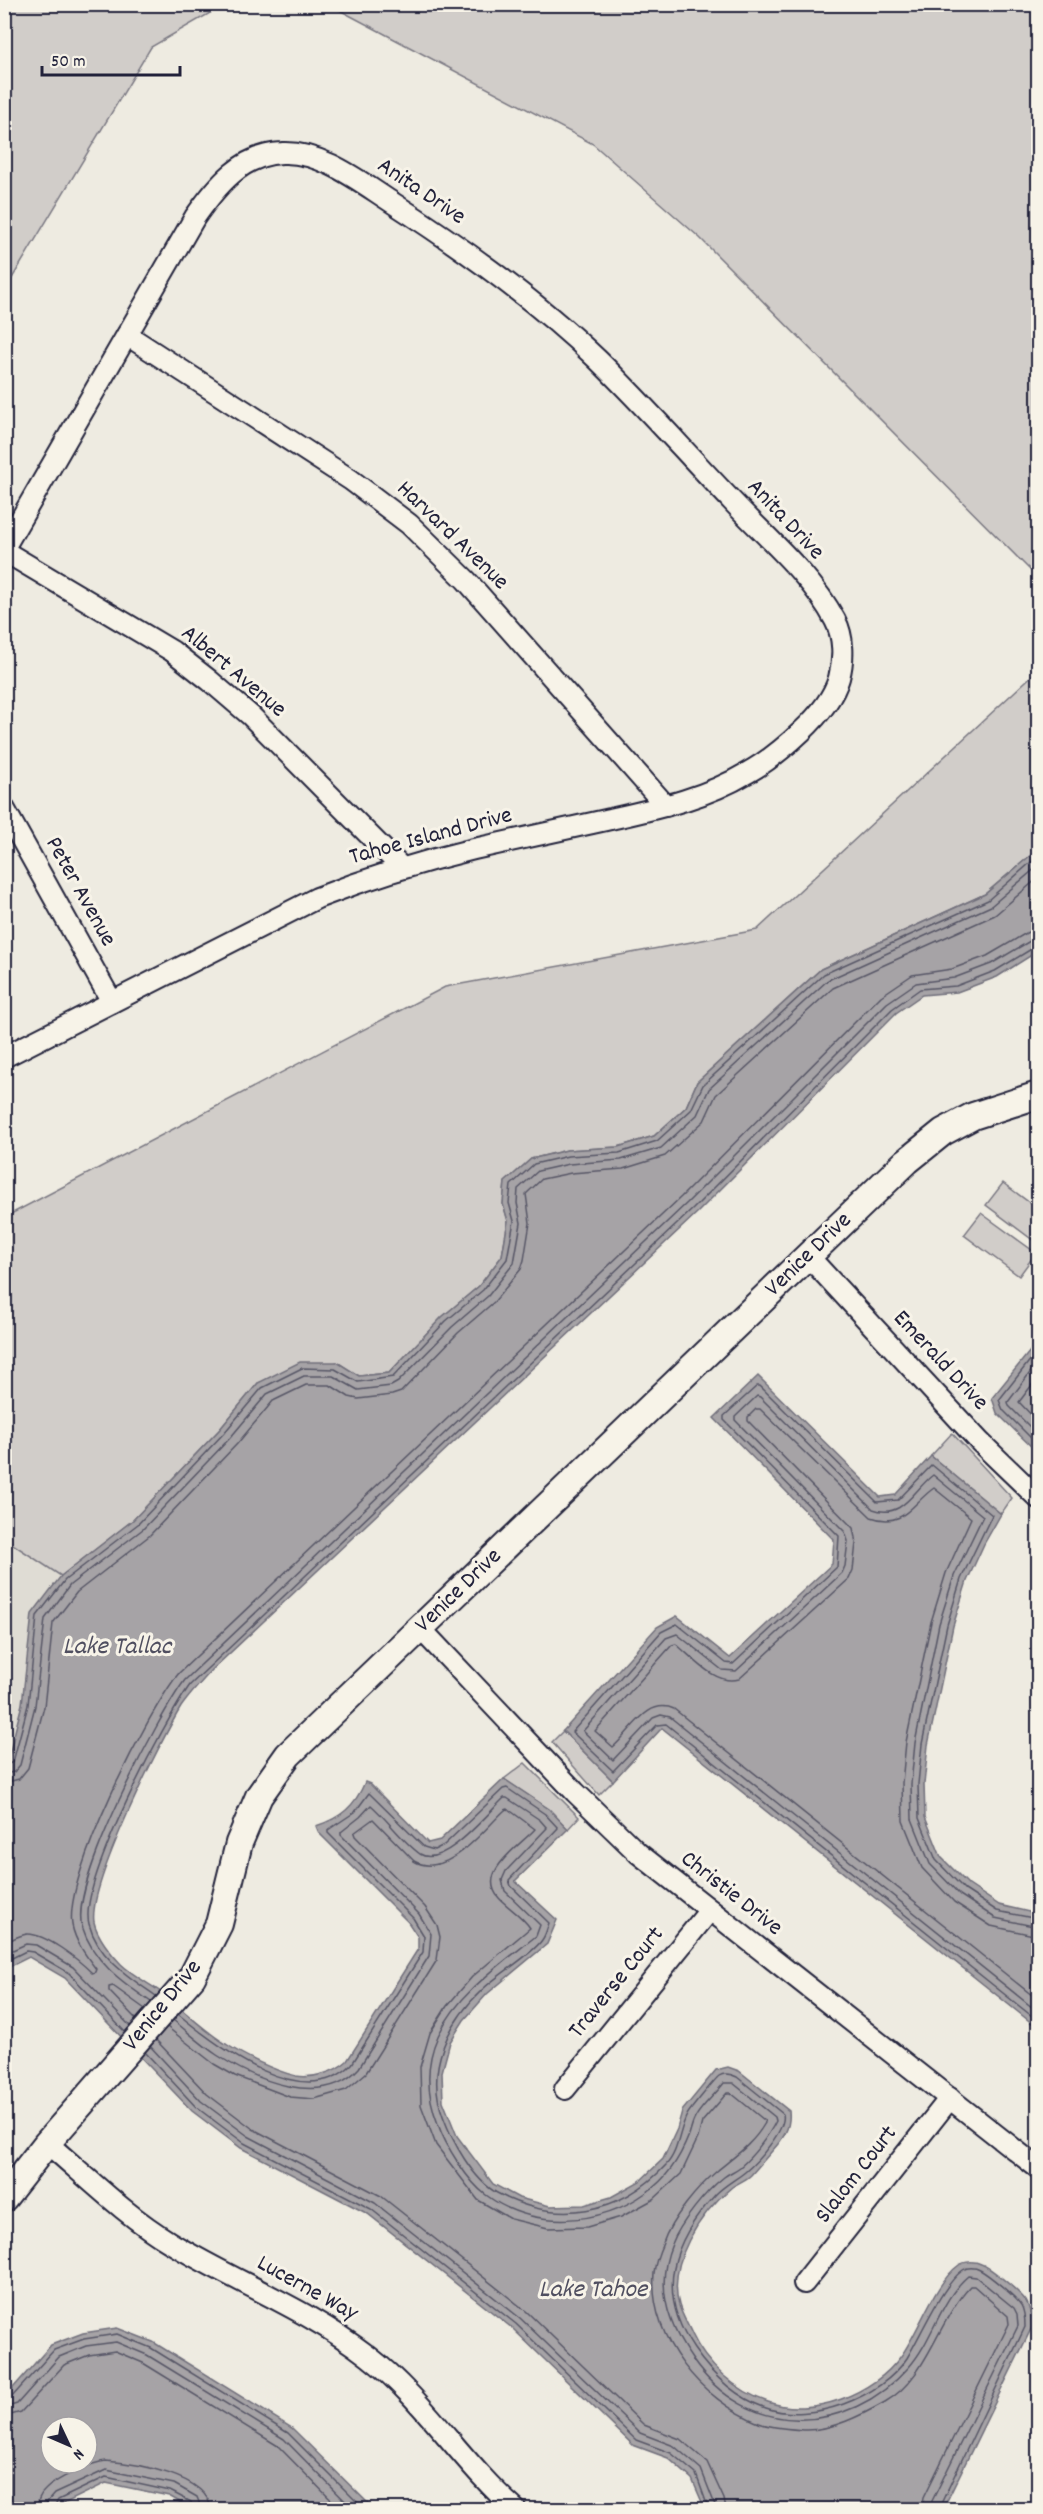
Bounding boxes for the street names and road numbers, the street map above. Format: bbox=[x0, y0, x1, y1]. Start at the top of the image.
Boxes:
street label: Anita Drive bbox=[370, 150, 472, 234]
street label: Anita Drive bbox=[738, 472, 832, 568]
street label: Harvard Avenue bbox=[388, 473, 516, 599]
street label: Albert Avenue bbox=[173, 618, 293, 726]
street label: Tahoe Island Drive bbox=[346, 799, 516, 875]
street label: Peter Avenue bbox=[36, 831, 124, 953]
street label: Venice Drive bbox=[758, 1205, 860, 1305]
street label: Emerald Drive bbox=[884, 1303, 996, 1419]
street label: Venice Drive bbox=[408, 1541, 510, 1641]
street label: Christie Drive bbox=[673, 1843, 789, 1945]
street label: Traverse Court bbox=[561, 1919, 673, 2047]
street label: Venice Drive bbox=[115, 1953, 211, 2059]
street label: Slalom Court bbox=[808, 2118, 906, 2231]
street label: Lucerne Way bbox=[250, 2247, 365, 2331]

